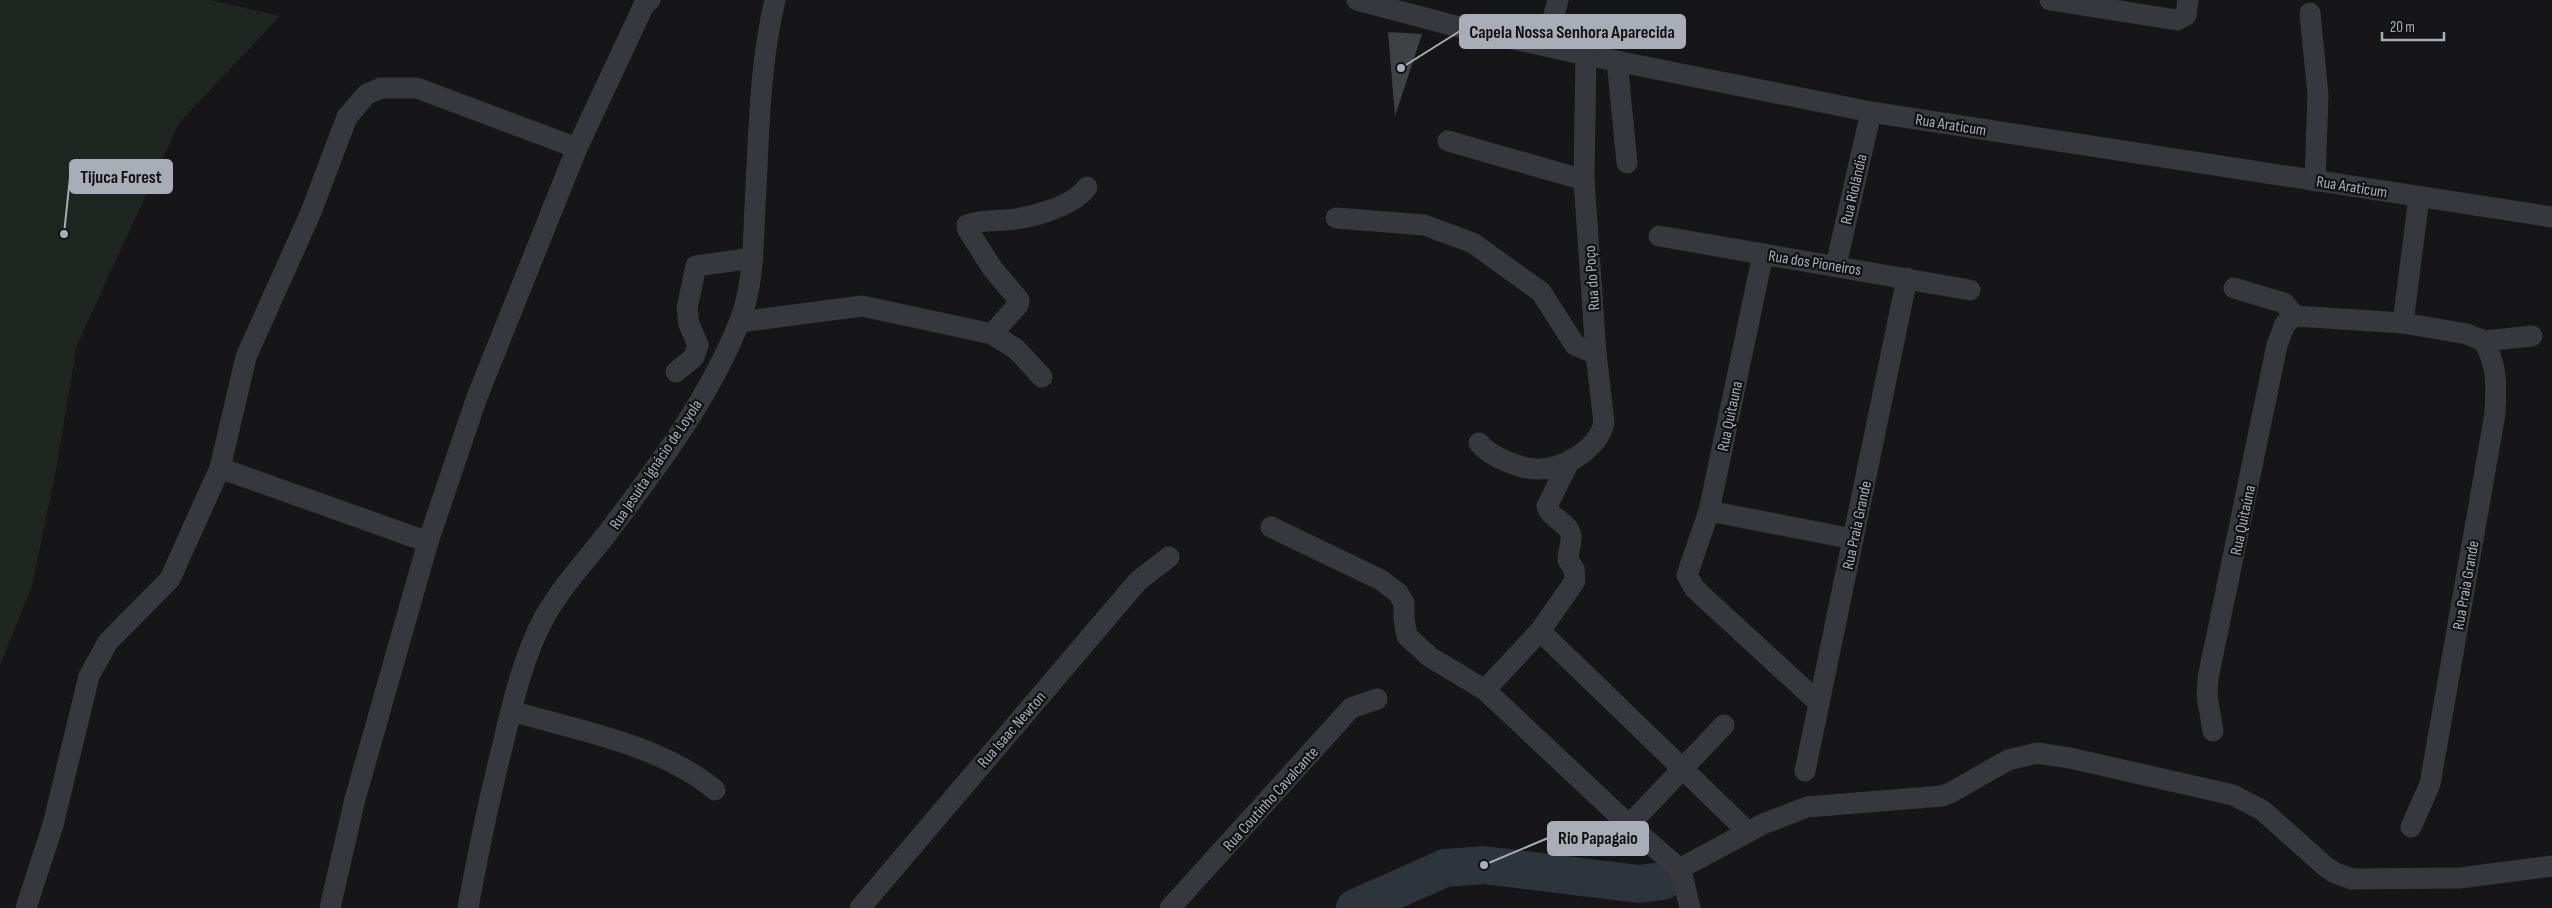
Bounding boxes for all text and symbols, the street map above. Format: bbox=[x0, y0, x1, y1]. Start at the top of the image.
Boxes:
scale bar bbox=[2382, 10, 2444, 42]
callout: Capela Nossa Senhora Aparecida bbox=[1460, 15, 1685, 48]
text: 20 m bbox=[2390, 18, 2415, 37]
text: Capela Nossa Senhora Aparecida bbox=[1469, 22, 1675, 43]
street label: Rua Araticum bbox=[1914, 110, 1988, 140]
street label: Rua Riolândia bbox=[1837, 152, 1872, 226]
callout: Tijuca Forest bbox=[70, 160, 172, 193]
text: Tijuca Forest bbox=[80, 167, 162, 188]
street label: Rua Araticum bbox=[2315, 172, 2389, 202]
street label: Rua do Poço bbox=[1581, 245, 1604, 311]
street label: Rua dos Pioneiros bbox=[1767, 247, 1863, 280]
street label: Rua Quitauna bbox=[1714, 380, 1747, 453]
street label: Rua Jesuíta Ignácio de Loyola bbox=[606, 396, 707, 533]
street label: Rua Praia Grande bbox=[1839, 479, 1876, 571]
street label: Rua Quitaúna bbox=[2227, 484, 2260, 557]
street label: Rua Praia Grande bbox=[2449, 539, 2484, 631]
street label: Rua Isaac Newton bbox=[974, 688, 1050, 772]
street label: Rua Coutinho Cavalcante bbox=[1219, 743, 1323, 855]
callout: Rio Papagaio bbox=[1548, 822, 1648, 855]
text: Rio Papagaio bbox=[1558, 828, 1638, 849]

